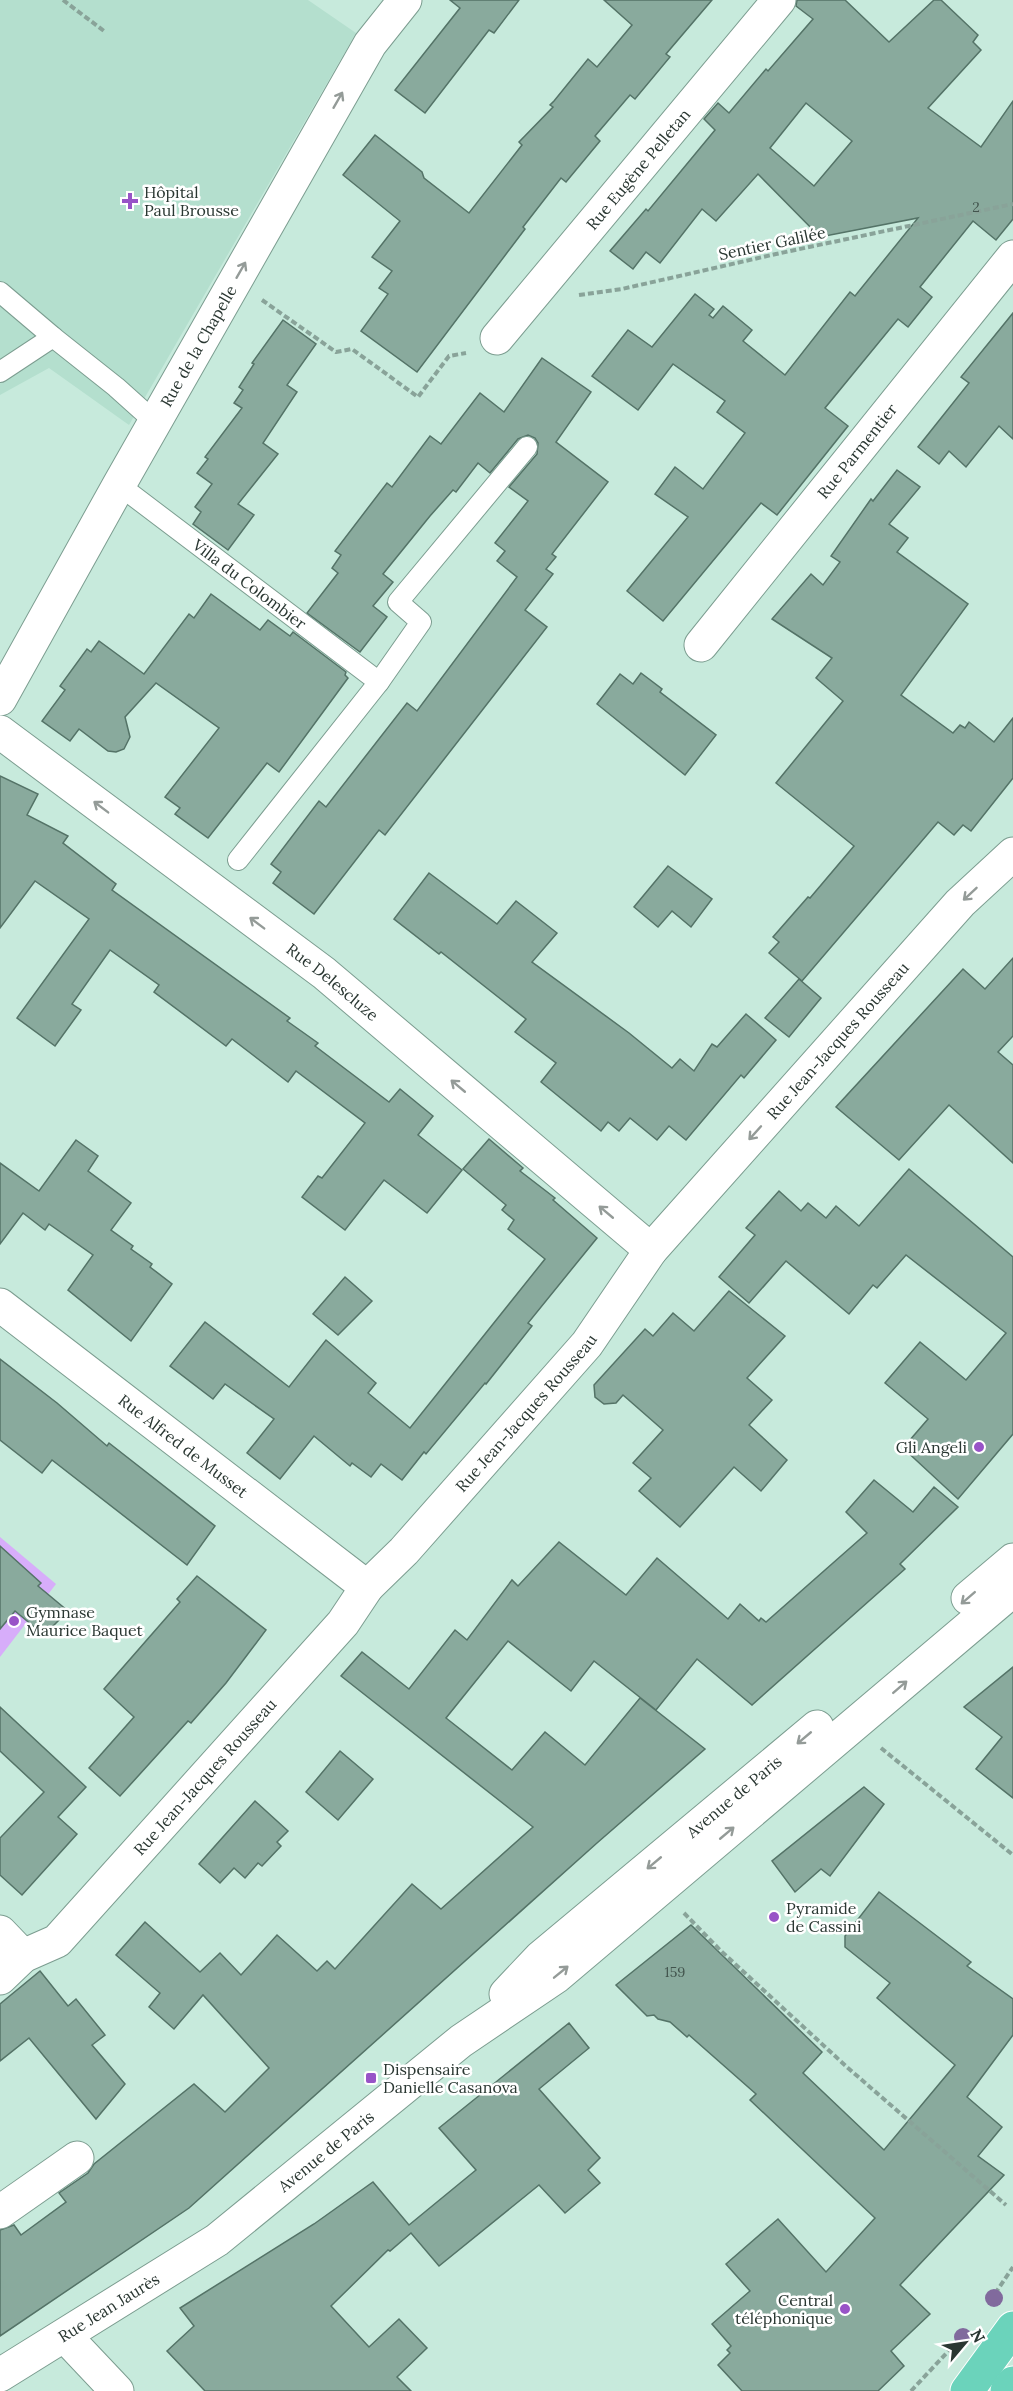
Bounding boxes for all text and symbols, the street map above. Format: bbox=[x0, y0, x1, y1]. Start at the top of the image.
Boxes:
one-way arrow bbox=[332, 92, 344, 109]
street label: Rue Eugène Pelletan bbox=[582, 104, 694, 234]
place label: Hôpital Paul Brousse bbox=[144, 182, 239, 220]
marker: Hôpital Paul Brousse bbox=[121, 192, 139, 210]
house number: 2 bbox=[972, 198, 980, 216]
street label: Sentier Galilée bbox=[717, 222, 828, 264]
one-way arrow bbox=[236, 261, 247, 279]
street label: Rue de la Chapelle bbox=[156, 281, 241, 410]
street label: Rue Parmentier bbox=[813, 399, 901, 503]
street label: Villa du Colombier bbox=[188, 534, 311, 634]
one-way arrow bbox=[93, 801, 109, 813]
one-way arrow bbox=[963, 887, 978, 901]
one-way arrow bbox=[250, 917, 266, 930]
street label: Rue Delescluze bbox=[283, 939, 383, 1025]
street label: Rue Jean-Jacques Rousseau bbox=[762, 957, 913, 1123]
one-way arrow bbox=[451, 1079, 466, 1093]
one-way arrow bbox=[748, 1125, 762, 1140]
one-way arrow bbox=[599, 1206, 615, 1219]
street label: Rue Jean-Jacques Rousseau bbox=[451, 1330, 601, 1496]
street label: Rue Alfred de Musset bbox=[114, 1390, 253, 1502]
place label: Gli Angeli bbox=[896, 1437, 967, 1457]
marker: Gli Angeli bbox=[972, 1440, 986, 1454]
one-way arrow bbox=[961, 1591, 976, 1605]
place label: Gymnase Maurice Baquet bbox=[26, 1602, 144, 1640]
marker: Gymnase Maurice Baquet bbox=[7, 1614, 21, 1628]
one-way arrow bbox=[892, 1680, 908, 1693]
street label: Rue Jean-Jacques Rousseau bbox=[129, 1694, 281, 1859]
one-way arrow bbox=[797, 1731, 812, 1745]
street label: Avenue de Paris bbox=[681, 1751, 786, 1842]
one-way arrow bbox=[719, 1827, 735, 1840]
one-way arrow bbox=[646, 1857, 662, 1870]
place label: Pyramide de Cassini bbox=[786, 1898, 861, 1936]
marker: Pyramide de Cassini bbox=[767, 1910, 781, 1924]
house number: 159 bbox=[665, 1963, 685, 1981]
one-way arrow bbox=[553, 1966, 569, 1979]
place label: Dispensaire Danielle Casanova bbox=[383, 2059, 518, 2097]
marker: Dispensaire Danielle Casanova bbox=[364, 2071, 378, 2085]
street label: Avenue de Paris bbox=[273, 2106, 378, 2197]
street label: Rue Jean Jaurès bbox=[54, 2268, 163, 2346]
place label: Central téléphonique bbox=[735, 2290, 833, 2328]
marker: Central téléphonique bbox=[838, 2302, 852, 2316]
north arrow bbox=[935, 2313, 995, 2373]
text: N bbox=[966, 2325, 990, 2346]

